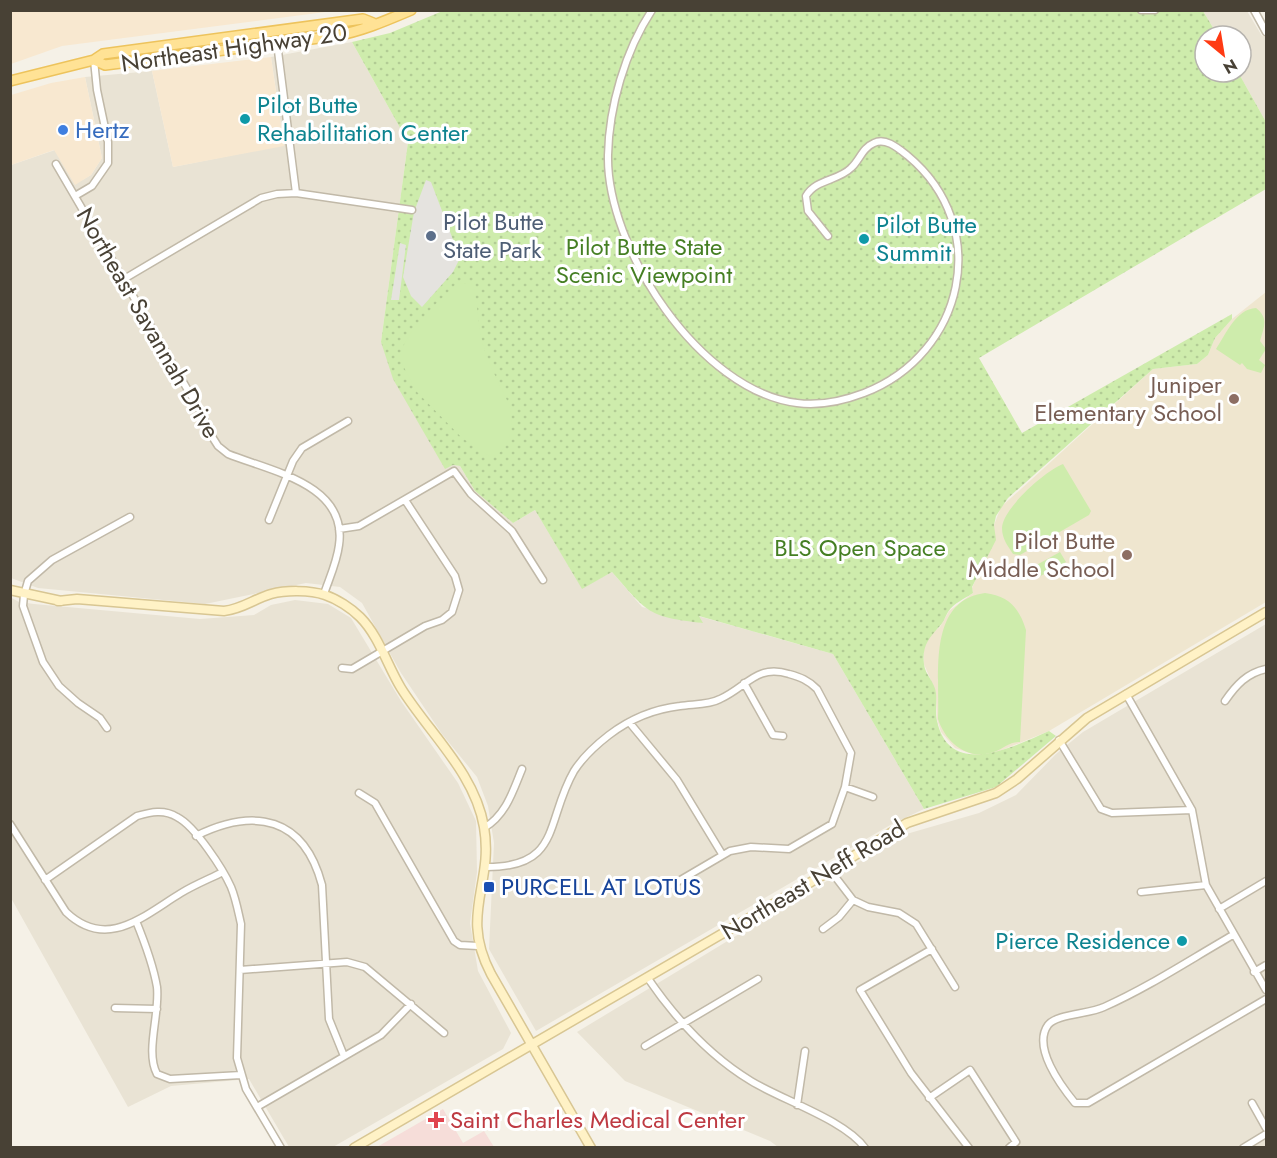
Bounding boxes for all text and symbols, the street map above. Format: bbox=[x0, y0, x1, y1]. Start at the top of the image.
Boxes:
street label: Northeast Highway 20 bbox=[119, 14, 349, 81]
north arrow bbox=[1193, 24, 1253, 84]
text: N bbox=[1219, 53, 1242, 80]
place label: Pilot Butte Rehabilitation Center bbox=[257, 87, 469, 150]
place label: Hertz bbox=[75, 112, 130, 147]
marker: Pilot Butte Rehabilitation Center bbox=[238, 112, 252, 126]
marker: Hertz bbox=[56, 123, 70, 137]
street label: Northeast Savannah Drive bbox=[68, 201, 229, 445]
place label: Pilot Butte State Park bbox=[443, 204, 544, 267]
place label: Pilot Butte Summit bbox=[876, 207, 977, 270]
marker: Pilot Butte State Park bbox=[424, 229, 438, 243]
park label: Pilot Butte State Scenic Viewpoint bbox=[556, 229, 732, 292]
marker: Pilot Butte Summit bbox=[857, 232, 871, 246]
place label: Juniper Elementary School bbox=[1034, 367, 1223, 430]
marker: Juniper Elementary School bbox=[1227, 392, 1241, 406]
place label: Pilot Butte Middle School bbox=[968, 523, 1115, 586]
park label: BLS Open Space bbox=[774, 530, 946, 565]
marker: Pilot Butte Middle School bbox=[1120, 548, 1134, 562]
street label: Northeast Neff Road bbox=[714, 811, 911, 948]
place label: PURCELL AT LOTUS bbox=[501, 869, 701, 904]
marker: PURCELL AT LOTUS bbox=[482, 880, 496, 894]
place label: Pierce Residence bbox=[995, 923, 1170, 958]
marker: Pierce Residence bbox=[1175, 934, 1189, 948]
place label: Saint Charles Medical Center bbox=[450, 1102, 746, 1137]
marker: Saint Charles Medical Center bbox=[427, 1111, 445, 1129]

